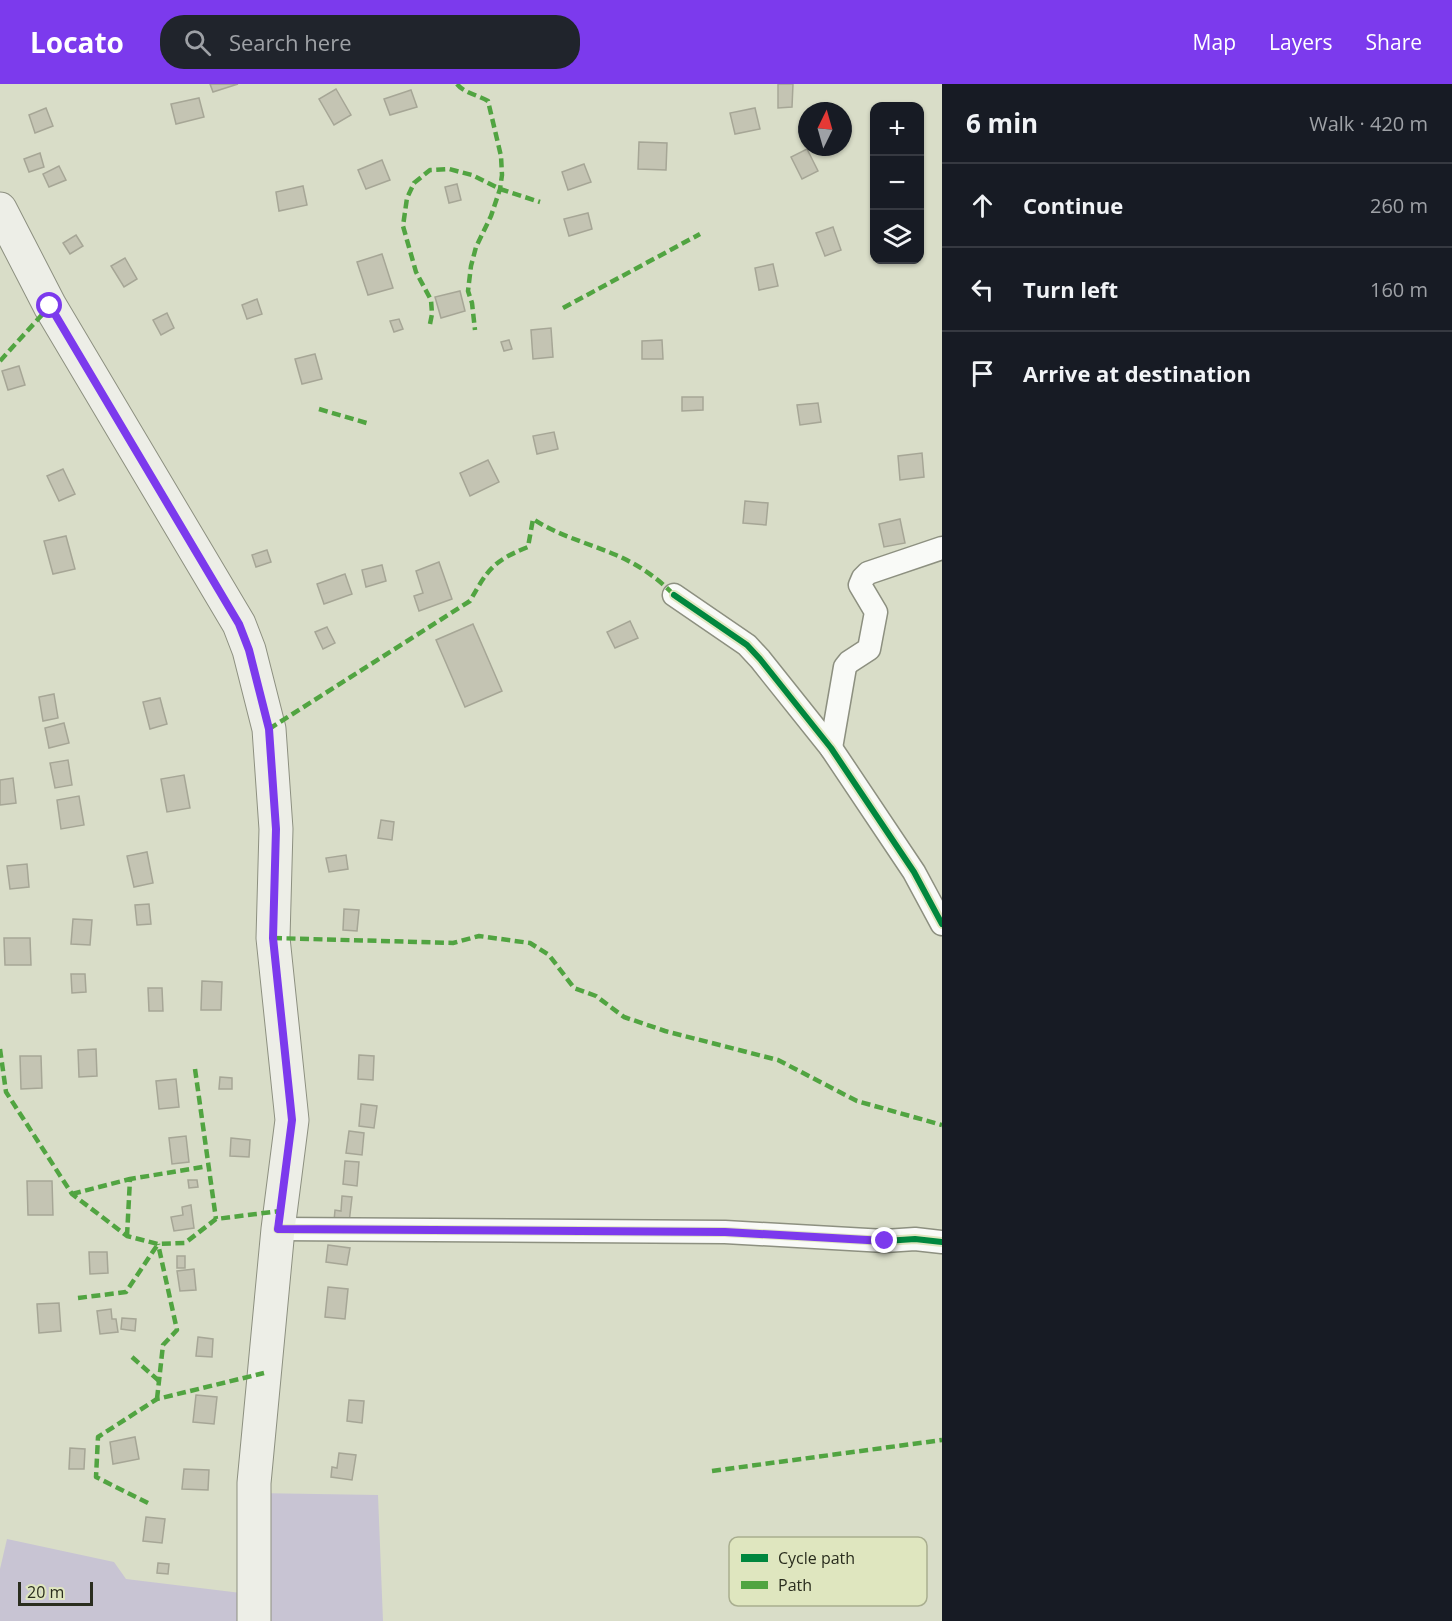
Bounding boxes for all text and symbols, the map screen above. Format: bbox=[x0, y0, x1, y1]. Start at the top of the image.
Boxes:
search box bbox=[160, 15, 580, 69]
text: Locato bbox=[30, 23, 124, 61]
icon: search bbox=[181, 26, 214, 59]
text: Search here bbox=[229, 27, 352, 57]
text: Map bbox=[1193, 28, 1236, 56]
text: Layers bbox=[1269, 28, 1333, 56]
text: Share bbox=[1366, 28, 1422, 56]
north arrow bbox=[798, 102, 852, 156]
map controls bbox=[870, 102, 924, 264]
button: + bbox=[870, 102, 924, 156]
text: 6 min bbox=[966, 105, 1038, 141]
text: Walk · 420 m bbox=[1309, 110, 1428, 137]
button: − bbox=[870, 156, 924, 210]
icon: ahead bbox=[966, 189, 999, 222]
text: Continue bbox=[1023, 190, 1123, 220]
text: 260 m bbox=[1370, 192, 1428, 219]
button: layers bbox=[870, 210, 924, 264]
icon: left bbox=[966, 273, 999, 306]
text: Turn left bbox=[1023, 274, 1118, 304]
text: 160 m bbox=[1370, 276, 1428, 303]
route start bbox=[36, 292, 62, 318]
icon: arrive bbox=[966, 357, 999, 390]
text: Arrive at destination bbox=[1023, 358, 1251, 388]
route end bbox=[871, 1227, 897, 1253]
legend bbox=[729, 1537, 927, 1606]
text: Cycle path bbox=[778, 1547, 855, 1569]
text: Path bbox=[778, 1574, 812, 1596]
scale bar bbox=[18, 1579, 93, 1606]
text: 20 m bbox=[27, 1581, 64, 1603]

